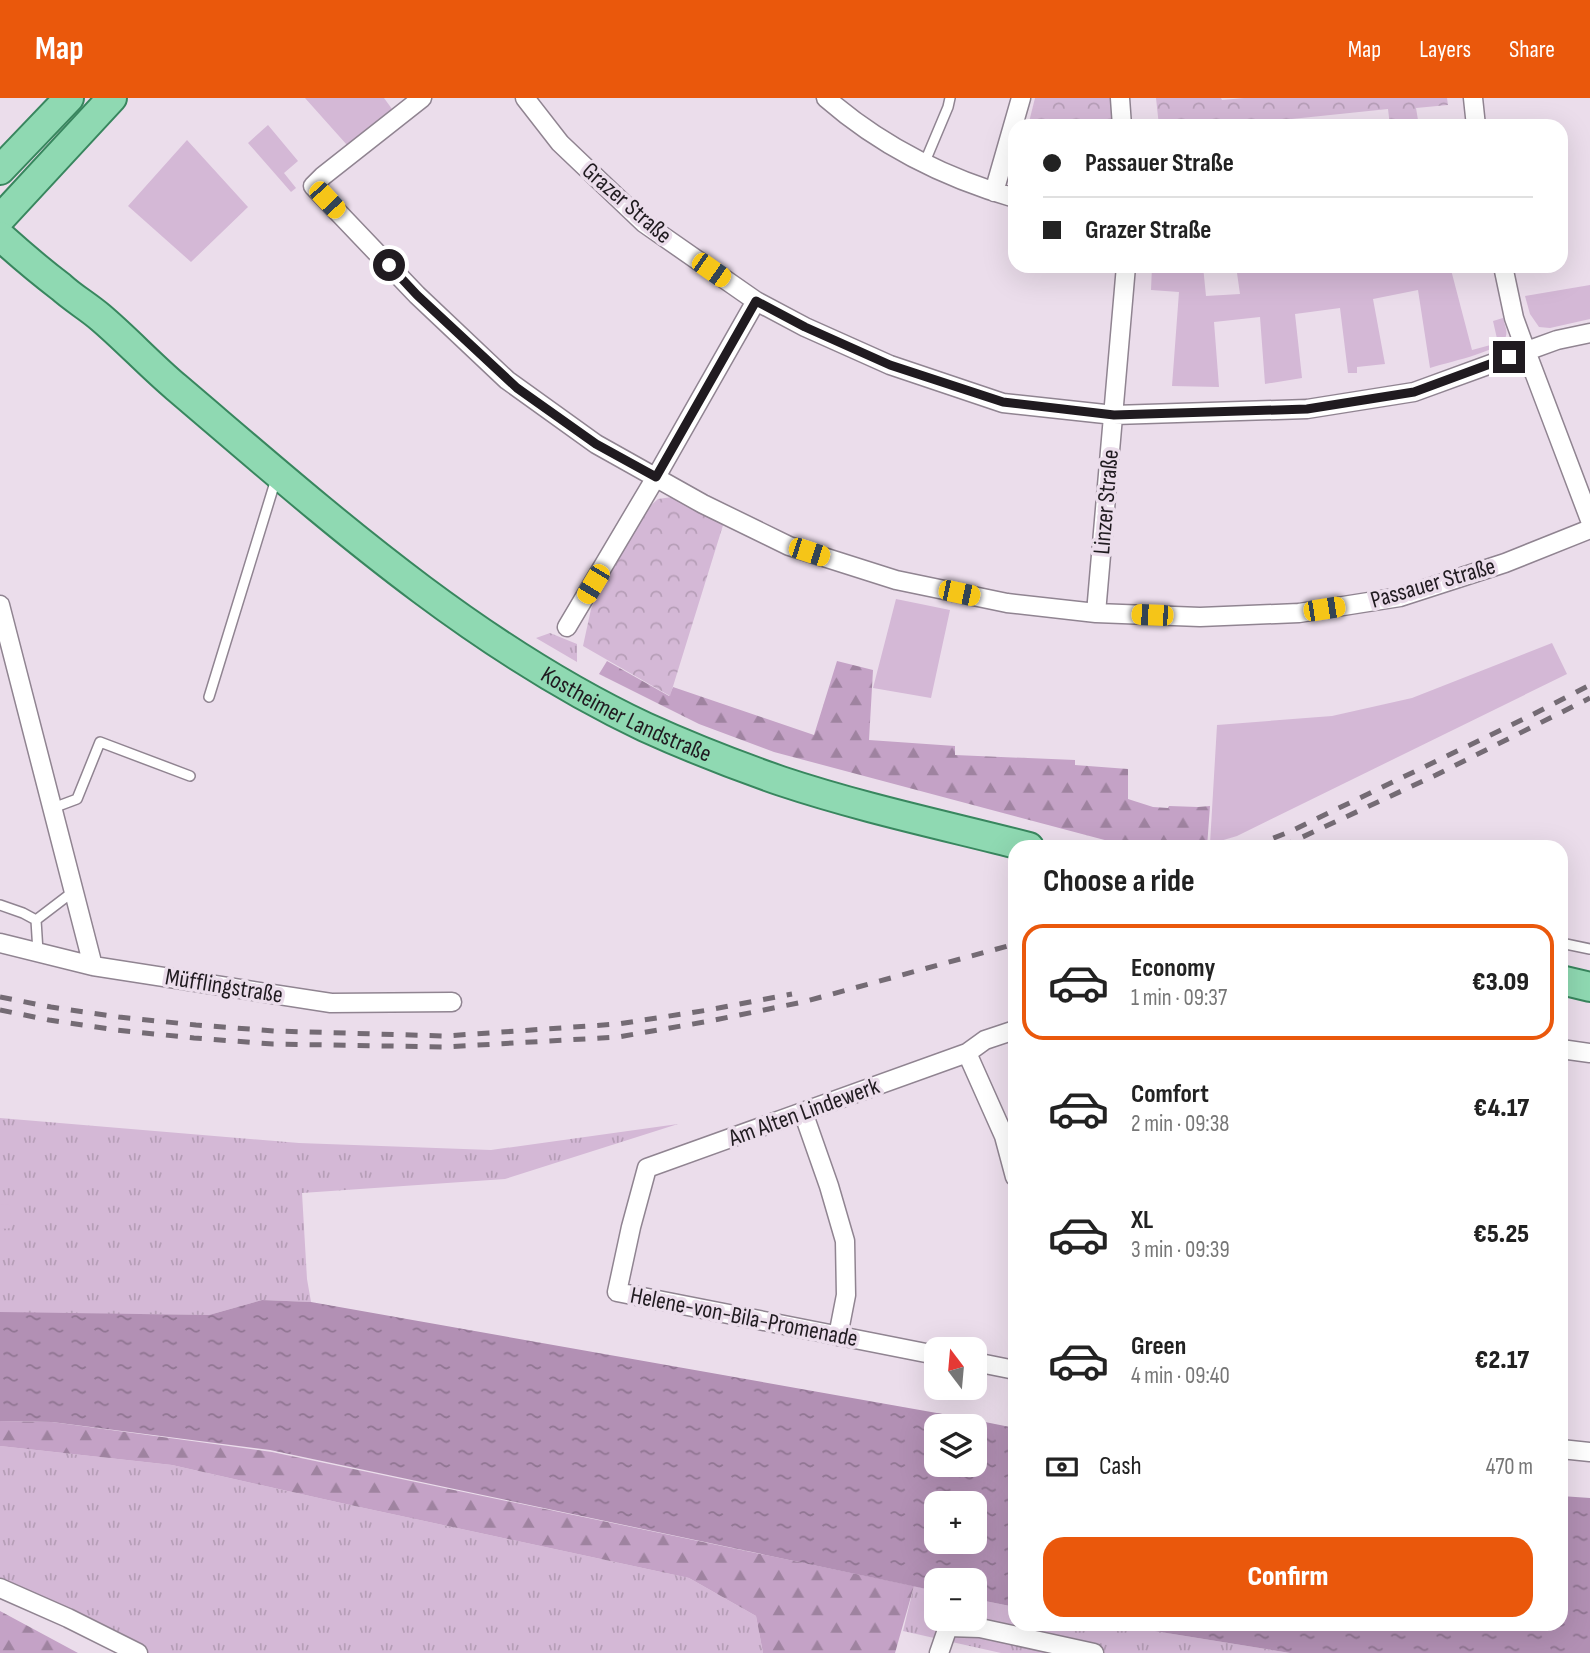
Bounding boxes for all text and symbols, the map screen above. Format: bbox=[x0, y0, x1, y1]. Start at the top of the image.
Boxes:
text: Map bbox=[35, 29, 84, 69]
text: Map bbox=[1348, 35, 1381, 64]
text: Layers bbox=[1419, 35, 1471, 64]
text: Share bbox=[1509, 35, 1555, 64]
text: Passauer Straße bbox=[1085, 148, 1234, 179]
street label: Grazer Straße bbox=[576, 156, 678, 250]
car bbox=[305, 177, 350, 223]
text: Grazer Straße bbox=[1085, 215, 1211, 246]
route start bbox=[373, 249, 405, 281]
car bbox=[688, 249, 735, 291]
route end bbox=[1493, 341, 1525, 373]
street label: Linzer Straße bbox=[1087, 448, 1125, 556]
car bbox=[786, 536, 833, 568]
street label: Passauer Straße bbox=[1367, 551, 1499, 615]
car bbox=[574, 561, 613, 607]
car bbox=[937, 578, 982, 608]
car bbox=[1302, 595, 1347, 623]
car bbox=[1131, 604, 1174, 626]
street label: Kostheimer Landstraße bbox=[536, 660, 716, 768]
text: Choose a ride bbox=[1043, 862, 1195, 901]
icon: car bbox=[1047, 951, 1110, 1014]
text: Economy bbox=[1131, 953, 1215, 984]
street label: Müfflingstraße bbox=[163, 962, 285, 1010]
text: €3.09 bbox=[1472, 967, 1529, 998]
text: 1 min · 09:37 bbox=[1131, 984, 1227, 1012]
street label: Am Alten Lindewerk bbox=[724, 1071, 883, 1153]
icon: car bbox=[1047, 1077, 1110, 1140]
text: Comfort bbox=[1131, 1079, 1209, 1110]
text: €4.17 bbox=[1473, 1093, 1529, 1124]
text: 2 min · 09:38 bbox=[1131, 1110, 1229, 1138]
icon: car bbox=[1047, 1203, 1110, 1266]
text: XL bbox=[1131, 1205, 1153, 1236]
text: €5.25 bbox=[1473, 1219, 1529, 1250]
text: 3 min · 09:39 bbox=[1131, 1236, 1230, 1264]
street label: Helene-von-Bila-Promenade bbox=[628, 1281, 860, 1353]
icon: car bbox=[1047, 1329, 1110, 1392]
text: Green bbox=[1131, 1331, 1186, 1362]
north arrow bbox=[924, 1337, 987, 1400]
map controls bbox=[924, 1337, 987, 1631]
text: €2.17 bbox=[1475, 1345, 1529, 1376]
text: 4 min · 09:40 bbox=[1131, 1362, 1230, 1390]
button: layers bbox=[924, 1414, 987, 1477]
icon: cash bbox=[1043, 1448, 1081, 1486]
text: Cash bbox=[1099, 1451, 1142, 1482]
text: 470 m bbox=[1486, 1453, 1533, 1481]
button: + bbox=[924, 1491, 987, 1554]
button: Confirm bbox=[1043, 1537, 1533, 1617]
button: − bbox=[924, 1568, 987, 1631]

